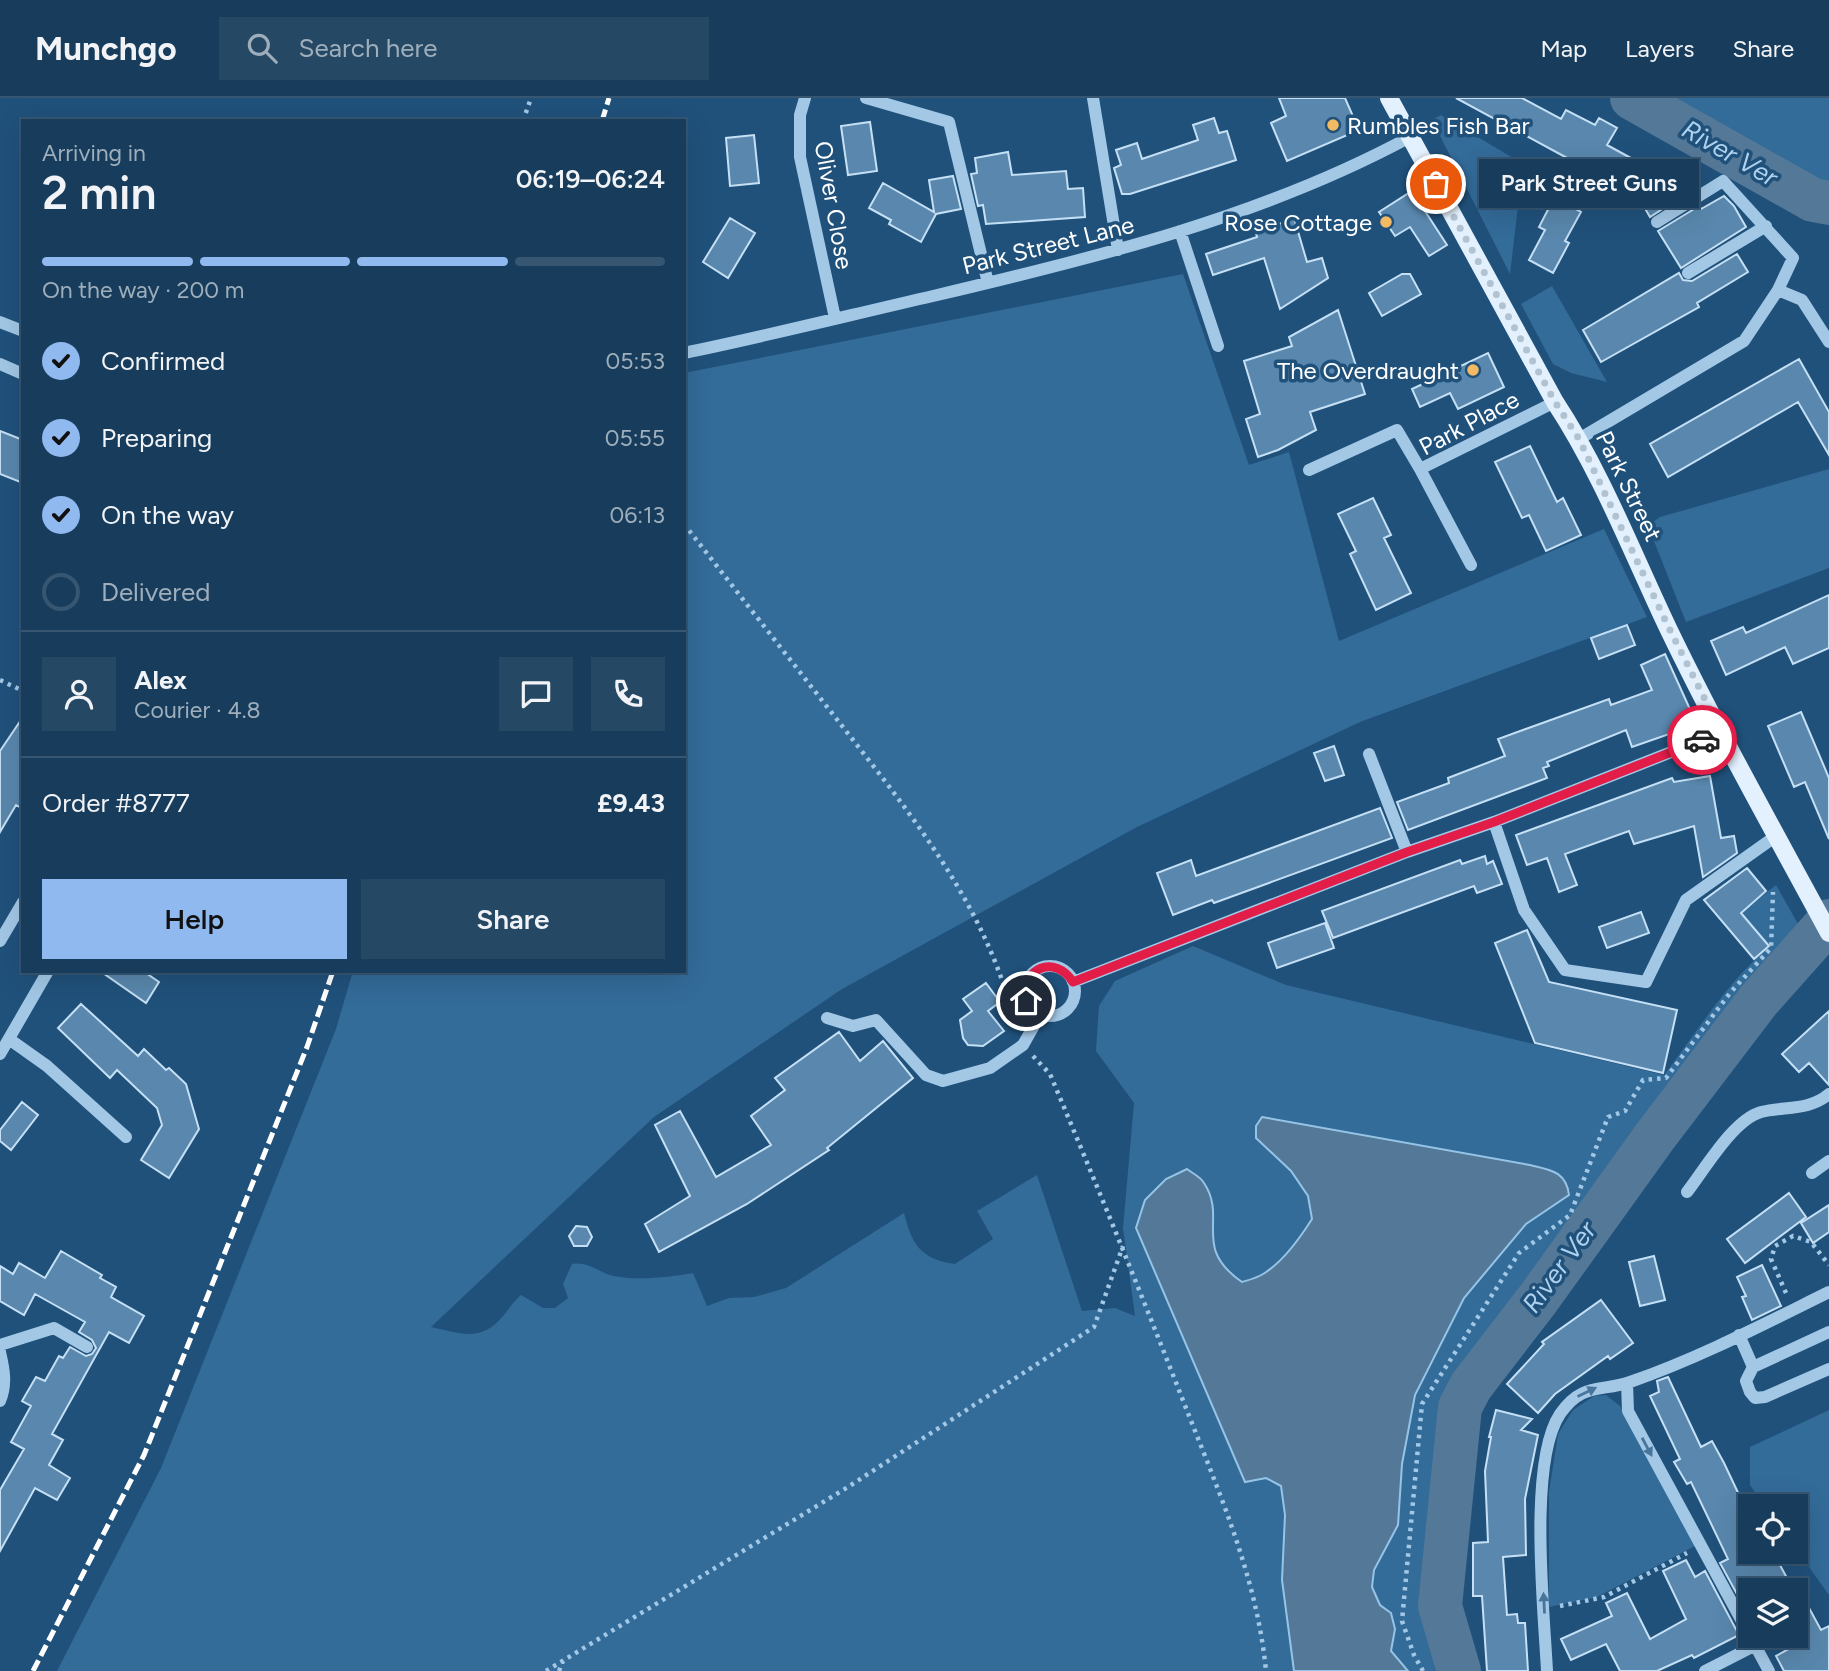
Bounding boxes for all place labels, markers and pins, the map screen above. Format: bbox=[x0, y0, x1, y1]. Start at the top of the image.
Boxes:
place label: Rumbles Fish Bar bbox=[1347, 111, 1530, 140]
marker: Rumbles Fish Bar bbox=[1325, 117, 1341, 133]
pin bbox=[1406, 154, 1466, 214]
callout: Park Street Guns bbox=[1478, 160, 1698, 208]
place label: Rose Cottage bbox=[1224, 208, 1372, 237]
marker: Rose Cottage bbox=[1378, 214, 1394, 230]
place label: The Overdraught bbox=[1277, 356, 1459, 385]
marker: The Overdraught bbox=[1465, 362, 1481, 378]
pin bbox=[996, 971, 1056, 1031]

